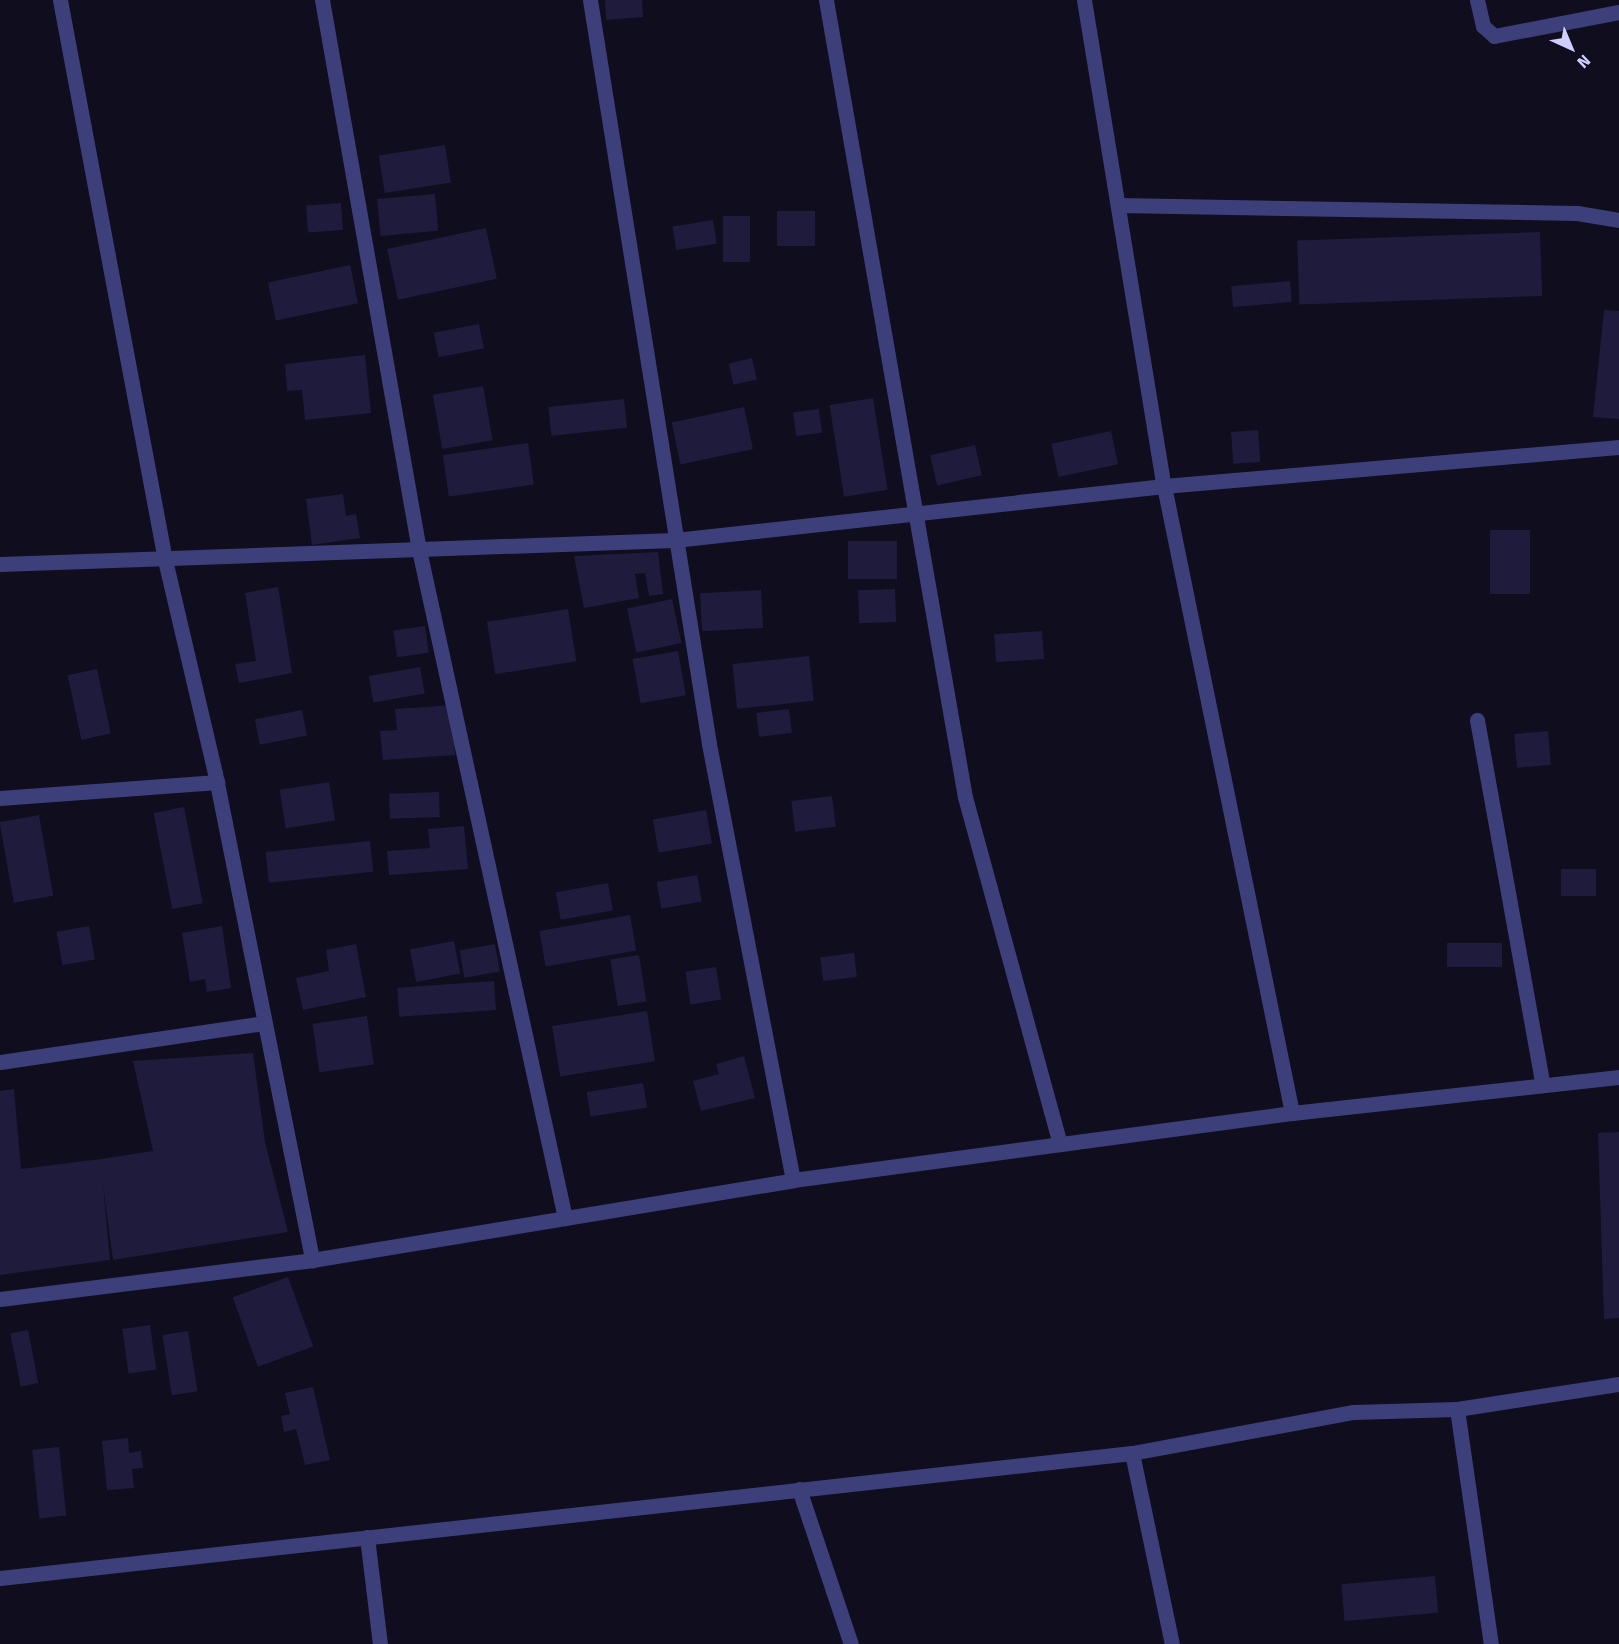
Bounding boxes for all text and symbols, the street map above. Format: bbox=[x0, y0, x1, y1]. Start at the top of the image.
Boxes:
north arrow bbox=[1541, 18, 1601, 78]
text: N bbox=[1573, 51, 1594, 72]

